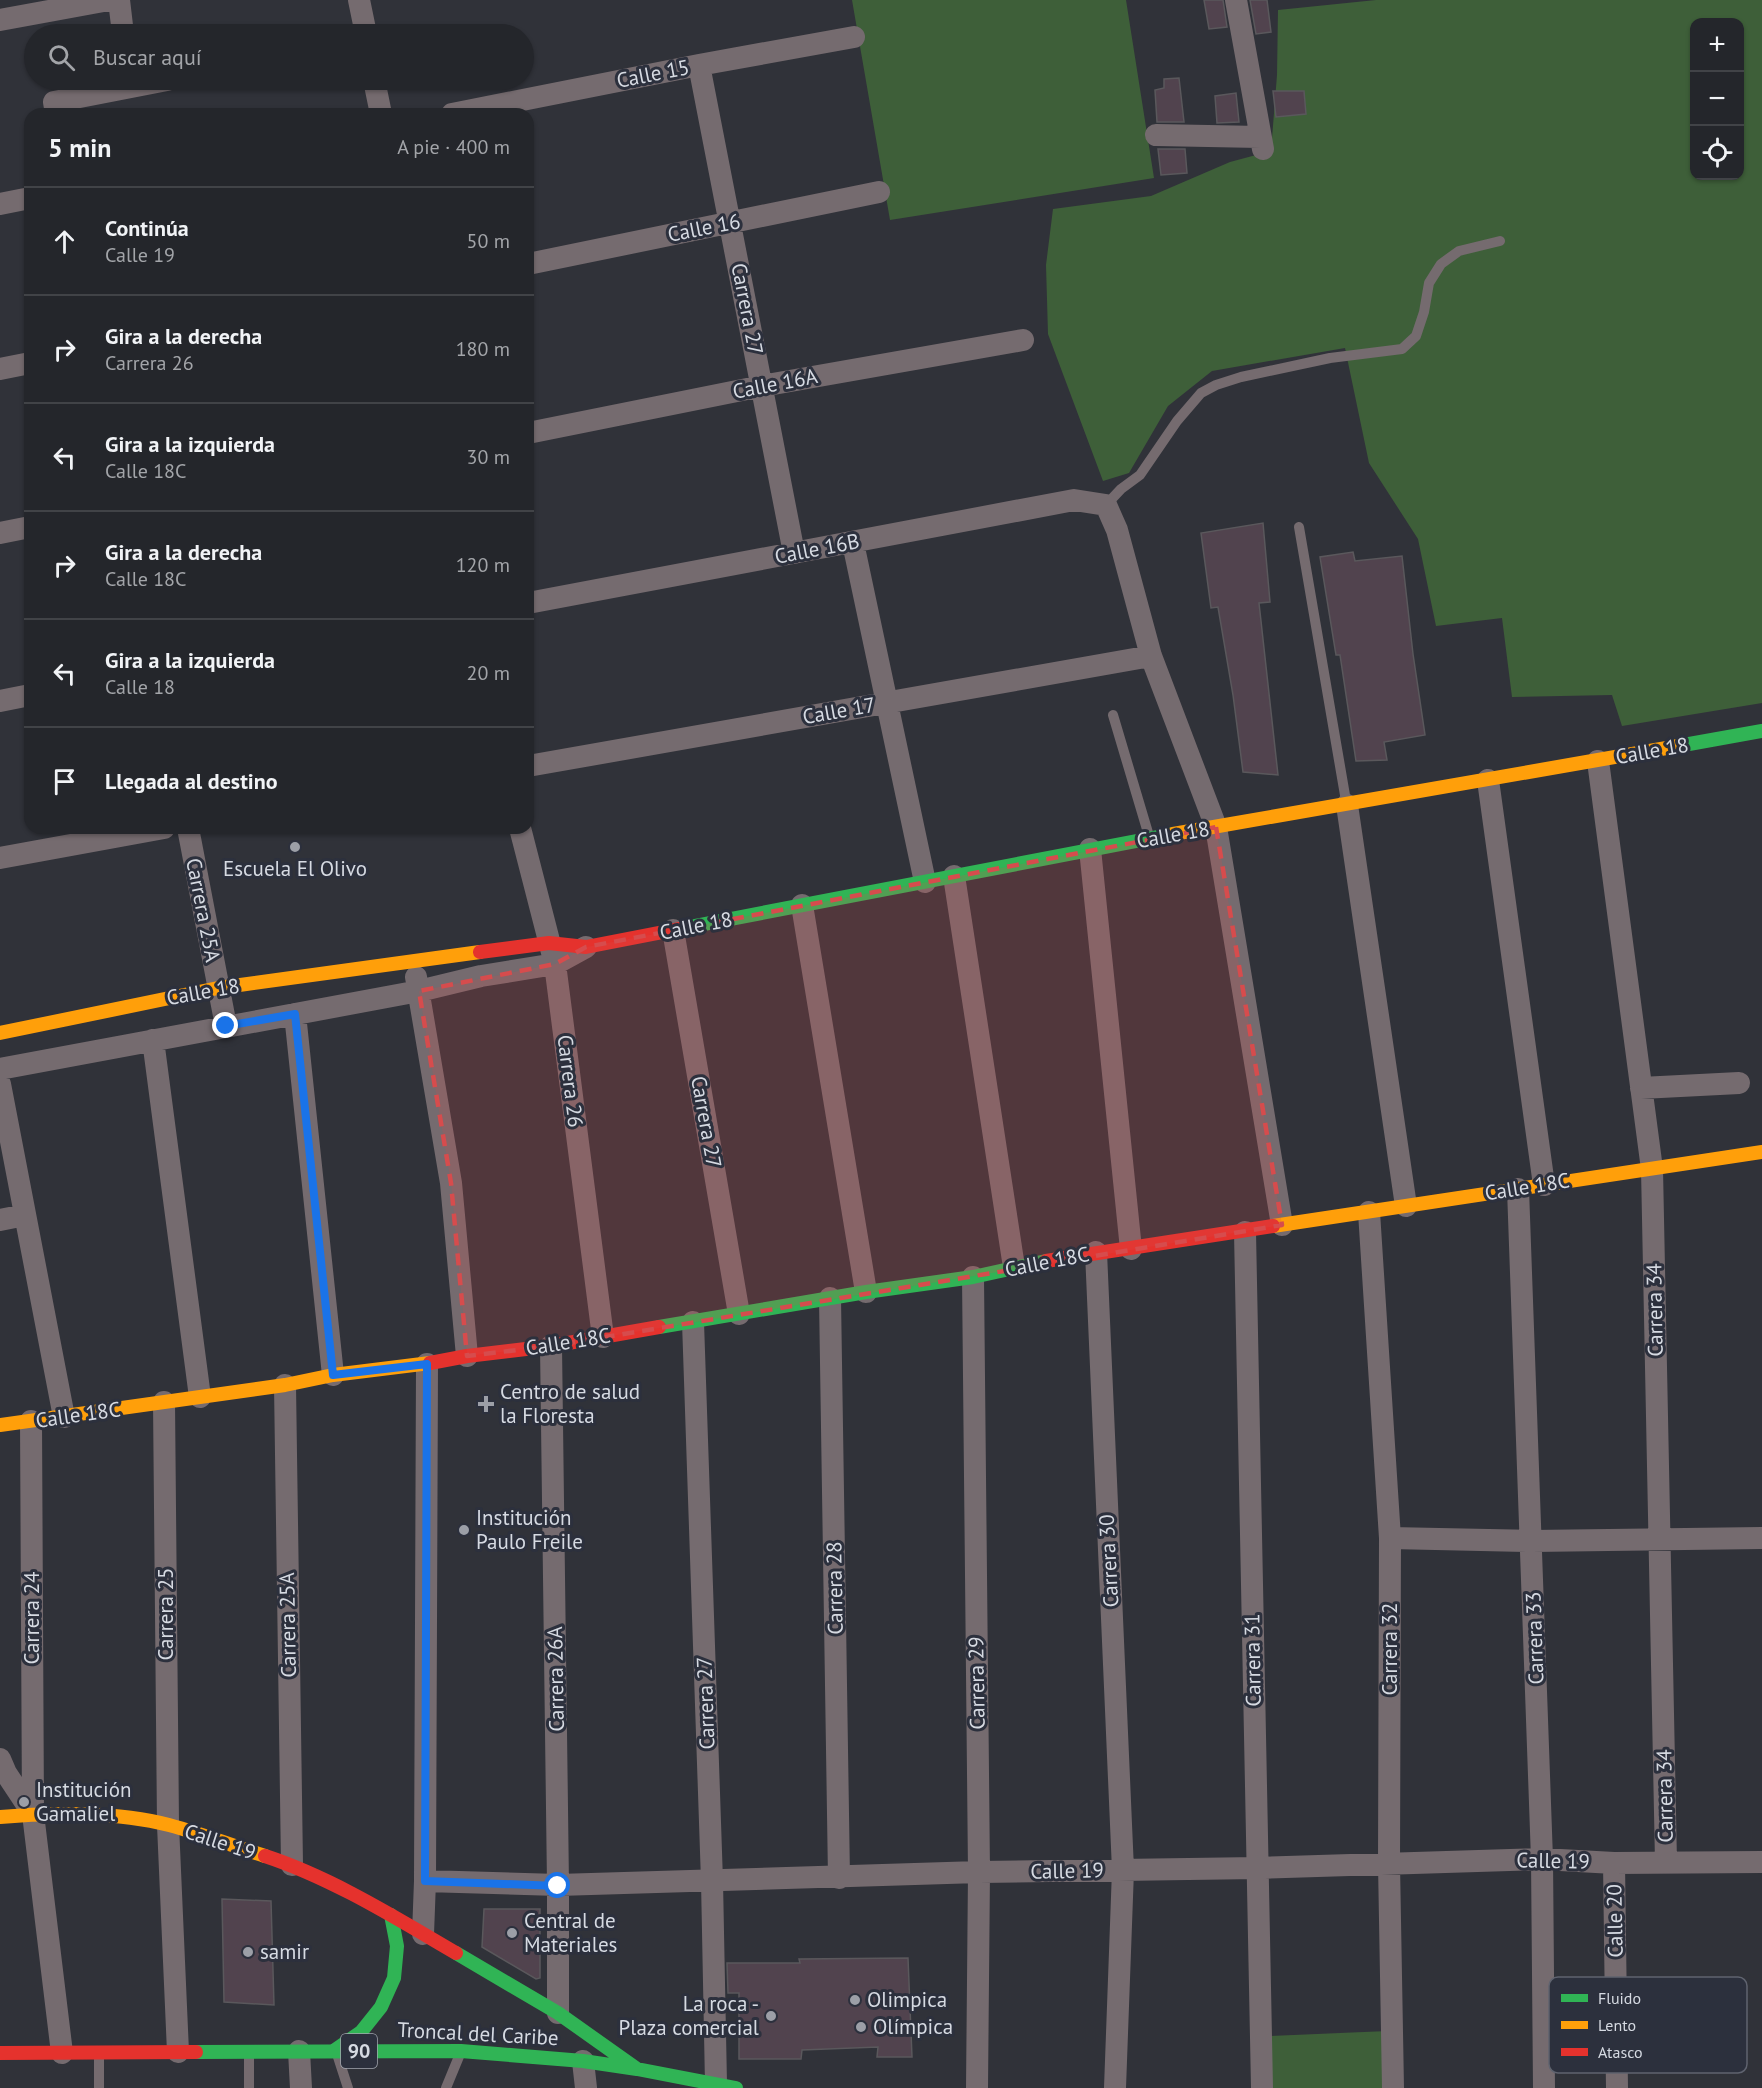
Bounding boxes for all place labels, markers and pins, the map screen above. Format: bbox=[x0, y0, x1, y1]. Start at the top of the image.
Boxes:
marker: Escuela El Olivo bbox=[288, 840, 302, 854]
place label: Escuela El Olivo bbox=[223, 855, 367, 882]
place label: Centro de salud la Floresta bbox=[500, 1378, 640, 1429]
marker: Centro de salud la Floresta bbox=[477, 1395, 495, 1413]
place label: Institución Paulo Freile bbox=[476, 1504, 583, 1555]
marker: Institución Paulo Freile bbox=[457, 1523, 471, 1537]
place label: Institución Gamaliel bbox=[36, 1776, 131, 1827]
marker: Institución Gamaliel bbox=[17, 1795, 31, 1809]
place label: Central de Materiales bbox=[524, 1907, 617, 1958]
marker: Central de Materiales bbox=[505, 1926, 519, 1940]
place label: samir bbox=[260, 1938, 309, 1965]
marker: samir bbox=[241, 1945, 255, 1959]
place label: Olimpica bbox=[867, 1986, 947, 2013]
place label: La roca - Plaza comercial bbox=[619, 1990, 759, 2041]
marker: Olimpica bbox=[848, 1993, 862, 2007]
marker: La roca - Plaza comercial bbox=[764, 2009, 778, 2023]
place label: Olímpica bbox=[873, 2013, 953, 2040]
marker: Olímpica bbox=[854, 2020, 868, 2034]

